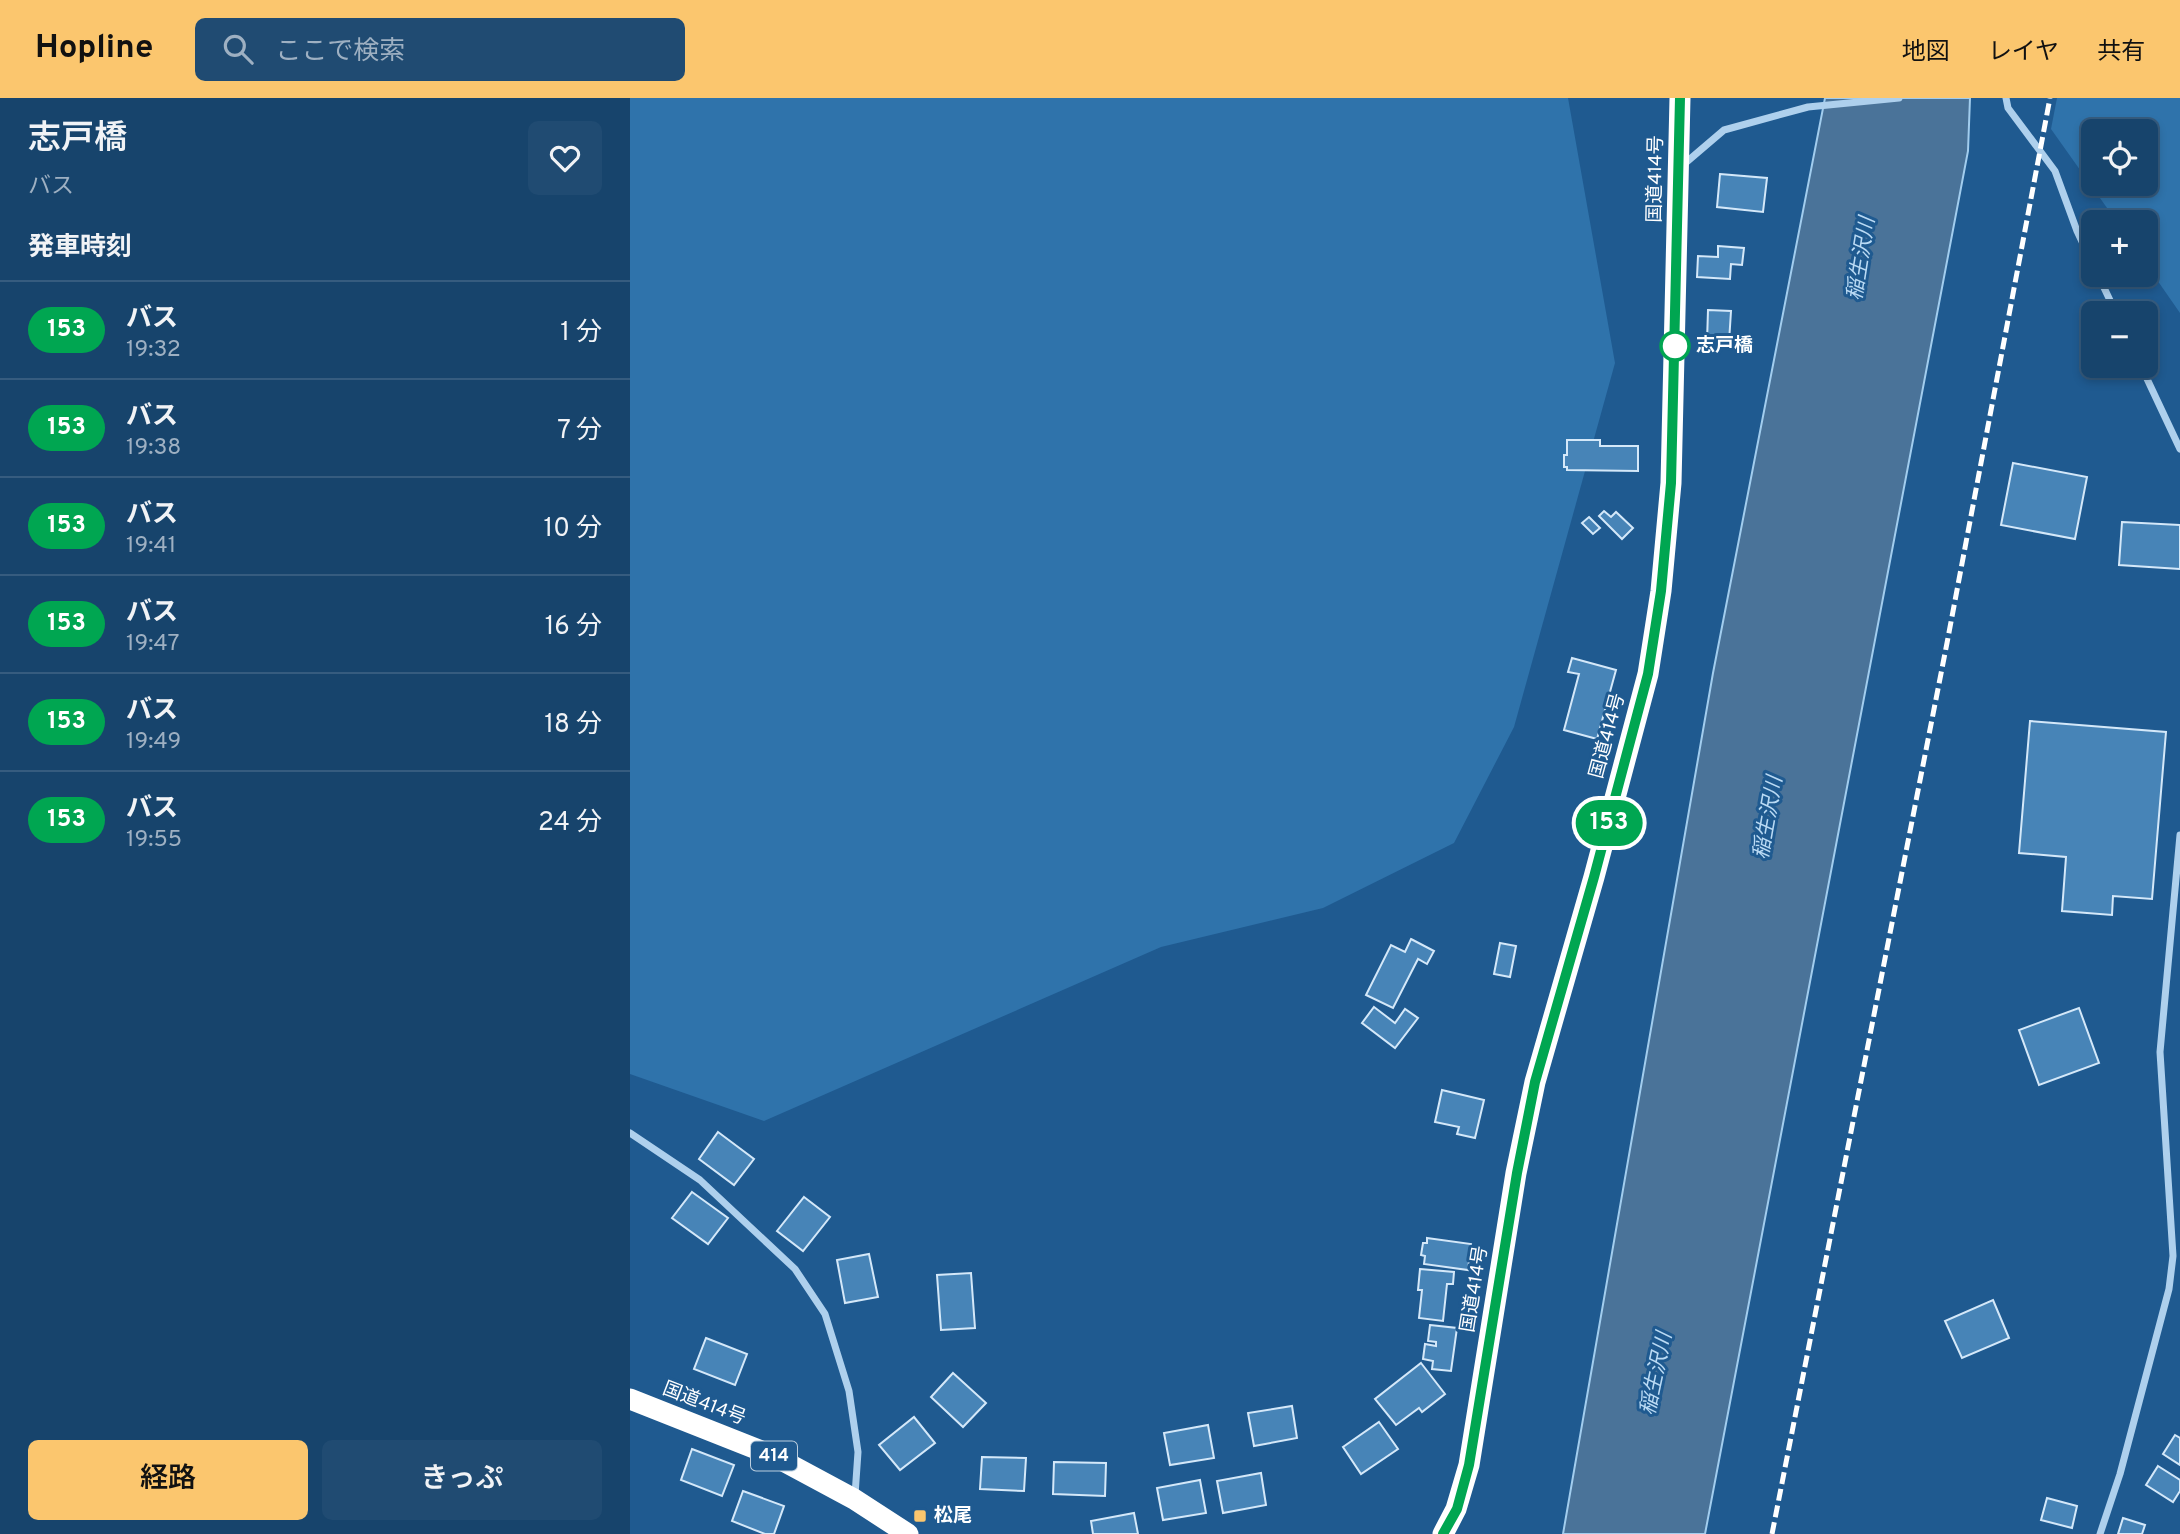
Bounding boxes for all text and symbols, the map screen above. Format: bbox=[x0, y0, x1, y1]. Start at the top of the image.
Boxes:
search box bbox=[195, 18, 685, 81]
text: Hopline bbox=[35, 28, 153, 70]
icon: search bbox=[219, 30, 257, 68]
text: ここで検索 bbox=[275, 36, 405, 69]
text: 地図 bbox=[1902, 38, 1950, 68]
text: レイヤ bbox=[1988, 38, 2059, 68]
text: 共有 bbox=[2097, 38, 2145, 68]
text: 志戸橋 bbox=[28, 119, 127, 161]
map controls bbox=[2081, 119, 2158, 378]
button: locate bbox=[2081, 119, 2158, 196]
button: heart bbox=[528, 121, 602, 195]
street label: 国道414号 bbox=[1643, 135, 1669, 223]
text: バス bbox=[28, 173, 74, 202]
button: + bbox=[2081, 210, 2158, 287]
water label: 稲生沢川 bbox=[1842, 213, 1882, 303]
text: 発車時刻 bbox=[28, 232, 132, 265]
button: − bbox=[2081, 301, 2158, 378]
text: バス bbox=[126, 303, 178, 336]
text: 153 bbox=[47, 315, 86, 345]
text: 1 分 bbox=[560, 317, 602, 350]
marker: 志戸橋 bbox=[1660, 331, 1690, 361]
place label: 志戸橋 bbox=[1696, 334, 1753, 358]
text: 19:32 bbox=[126, 336, 181, 365]
text: バス bbox=[126, 401, 178, 434]
text: 153 bbox=[47, 413, 86, 443]
text: 7 分 bbox=[557, 415, 602, 448]
text: 19:38 bbox=[126, 434, 181, 463]
text: バス bbox=[126, 499, 178, 532]
text: 153 bbox=[47, 511, 86, 541]
text: 10 分 bbox=[543, 513, 602, 546]
text: 19:41 bbox=[126, 532, 176, 561]
text: バス bbox=[126, 597, 178, 630]
text: 153 bbox=[47, 609, 86, 639]
text: 16 分 bbox=[545, 611, 602, 644]
text: 19:47 bbox=[126, 630, 180, 659]
street label: 国道414号 bbox=[1585, 691, 1631, 781]
text: バス bbox=[126, 695, 178, 728]
text: 153 bbox=[47, 707, 86, 737]
text: 18 分 bbox=[544, 709, 602, 742]
text: 19:49 bbox=[126, 728, 181, 757]
water label: 稲生沢川 bbox=[1748, 772, 1790, 862]
text: バス bbox=[126, 793, 178, 826]
line badge: 153 bbox=[1569, 800, 1649, 846]
text: 153 bbox=[47, 805, 86, 835]
text: 24 分 bbox=[538, 807, 602, 840]
text: 153 bbox=[1590, 808, 1628, 838]
text: 19:55 bbox=[126, 826, 182, 855]
street label: 国道414号 bbox=[1456, 1244, 1494, 1334]
water label: 稲生沢川 bbox=[1635, 1328, 1679, 1418]
street label: 国道414号 bbox=[659, 1377, 749, 1431]
button: 経路 bbox=[28, 1440, 308, 1520]
button: きっぷ bbox=[322, 1440, 602, 1520]
road number: 414 bbox=[751, 1442, 797, 1470]
place label: 松尾 bbox=[934, 1504, 972, 1528]
marker: 松尾 bbox=[912, 1508, 928, 1524]

